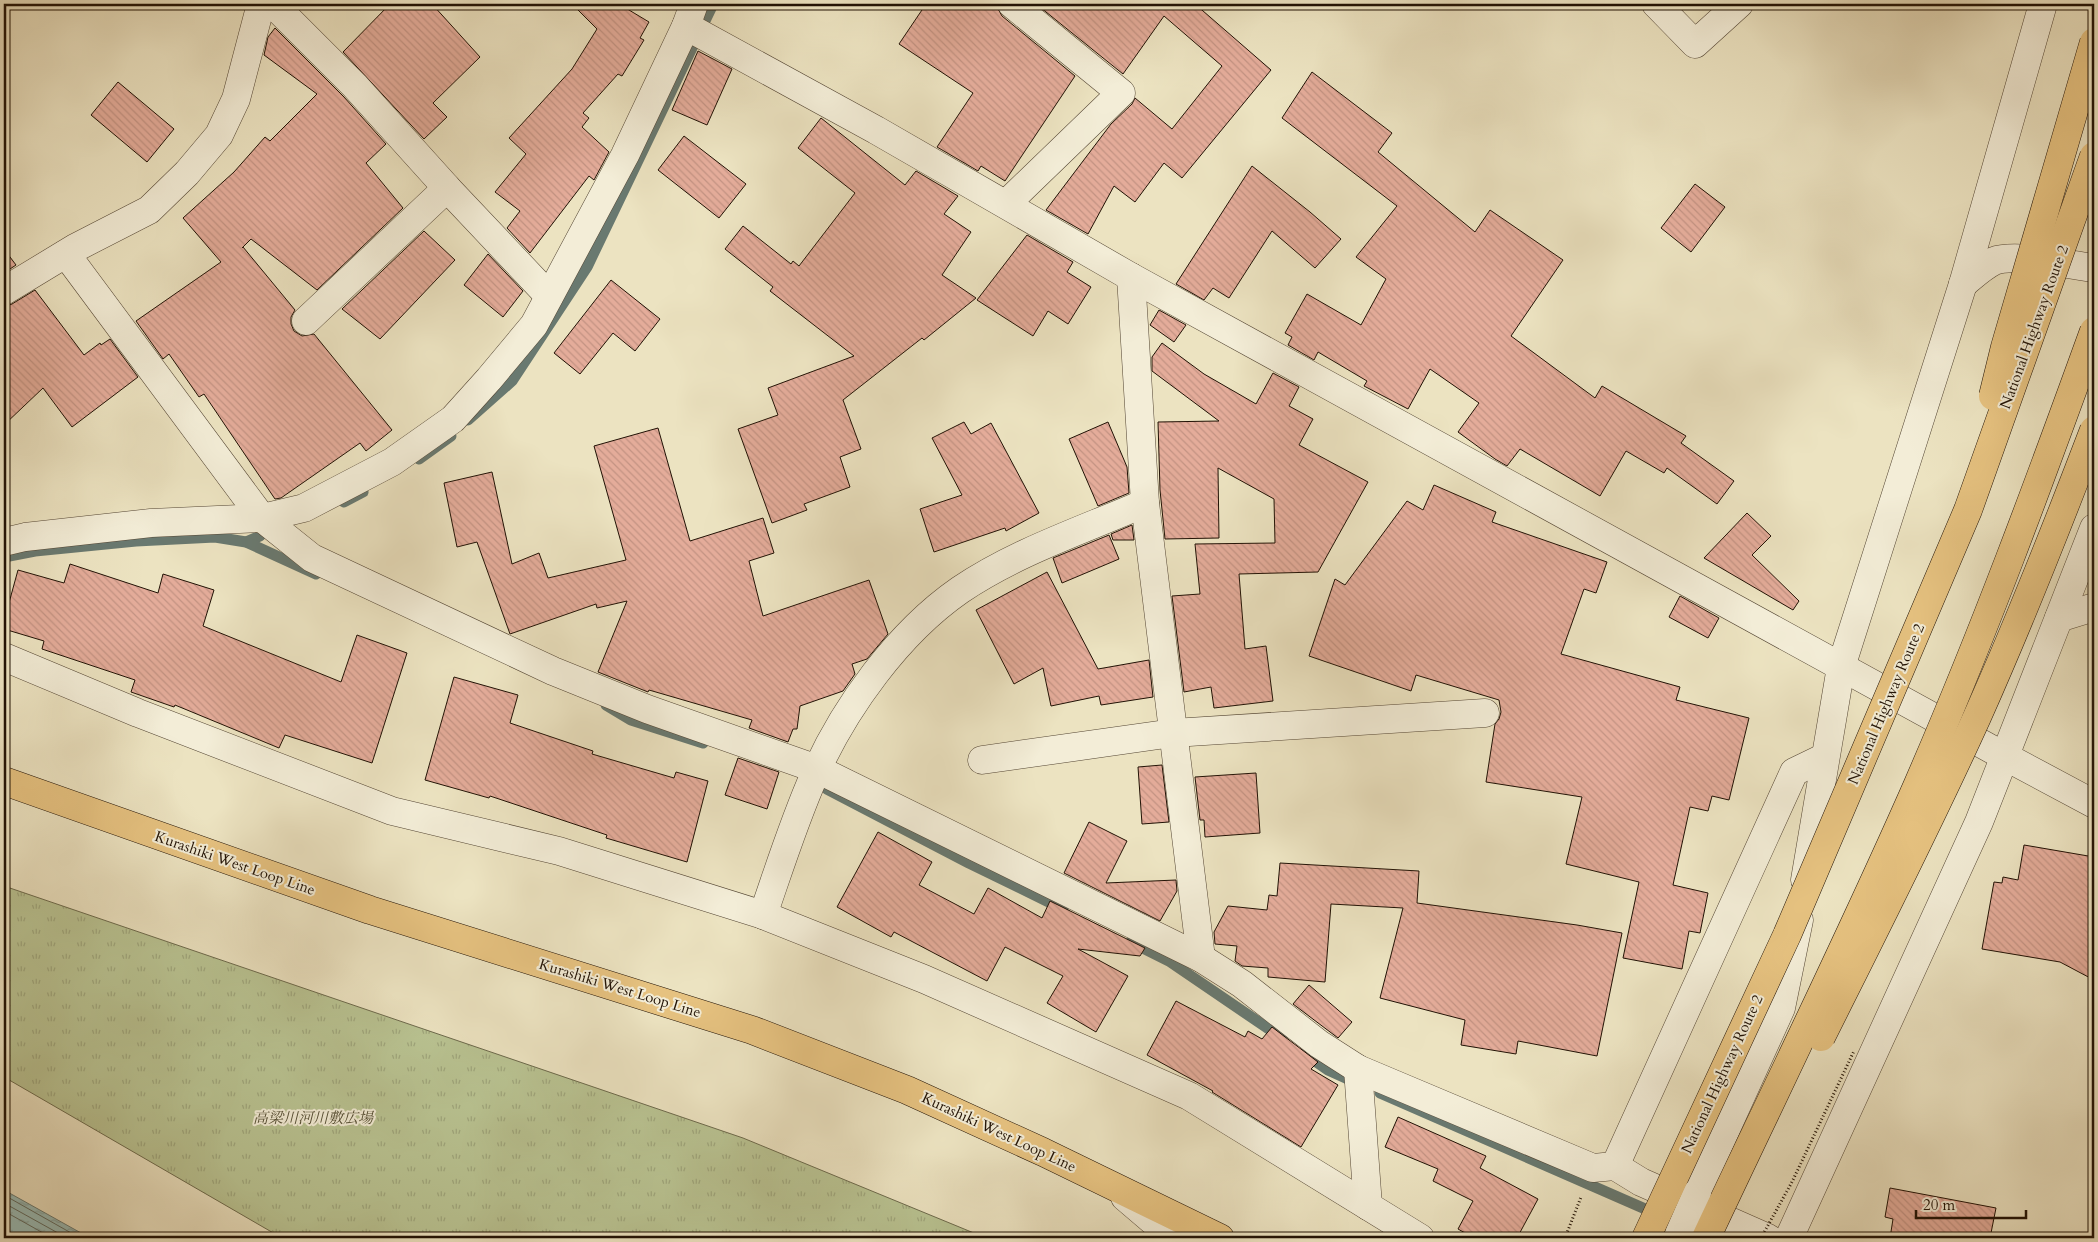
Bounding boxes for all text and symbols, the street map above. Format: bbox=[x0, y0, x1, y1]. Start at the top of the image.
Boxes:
street label: National Highway Route 2 bbox=[1995, 242, 2073, 412]
street label: National Highway Route 2 bbox=[1843, 620, 1929, 788]
street label: Kurashiki West Loop Line bbox=[152, 826, 318, 900]
street label: Kurashiki West Loop Line bbox=[537, 954, 704, 1022]
street label: National Highway Route 2 bbox=[1676, 991, 1768, 1157]
street label: Kurashiki West Loop Line bbox=[919, 1087, 1080, 1177]
park label: 高梁川河川敷広場 bbox=[253, 1108, 375, 1128]
scale bar bbox=[1916, 1187, 2026, 1219]
text: 20 m bbox=[1923, 1195, 1955, 1215]

